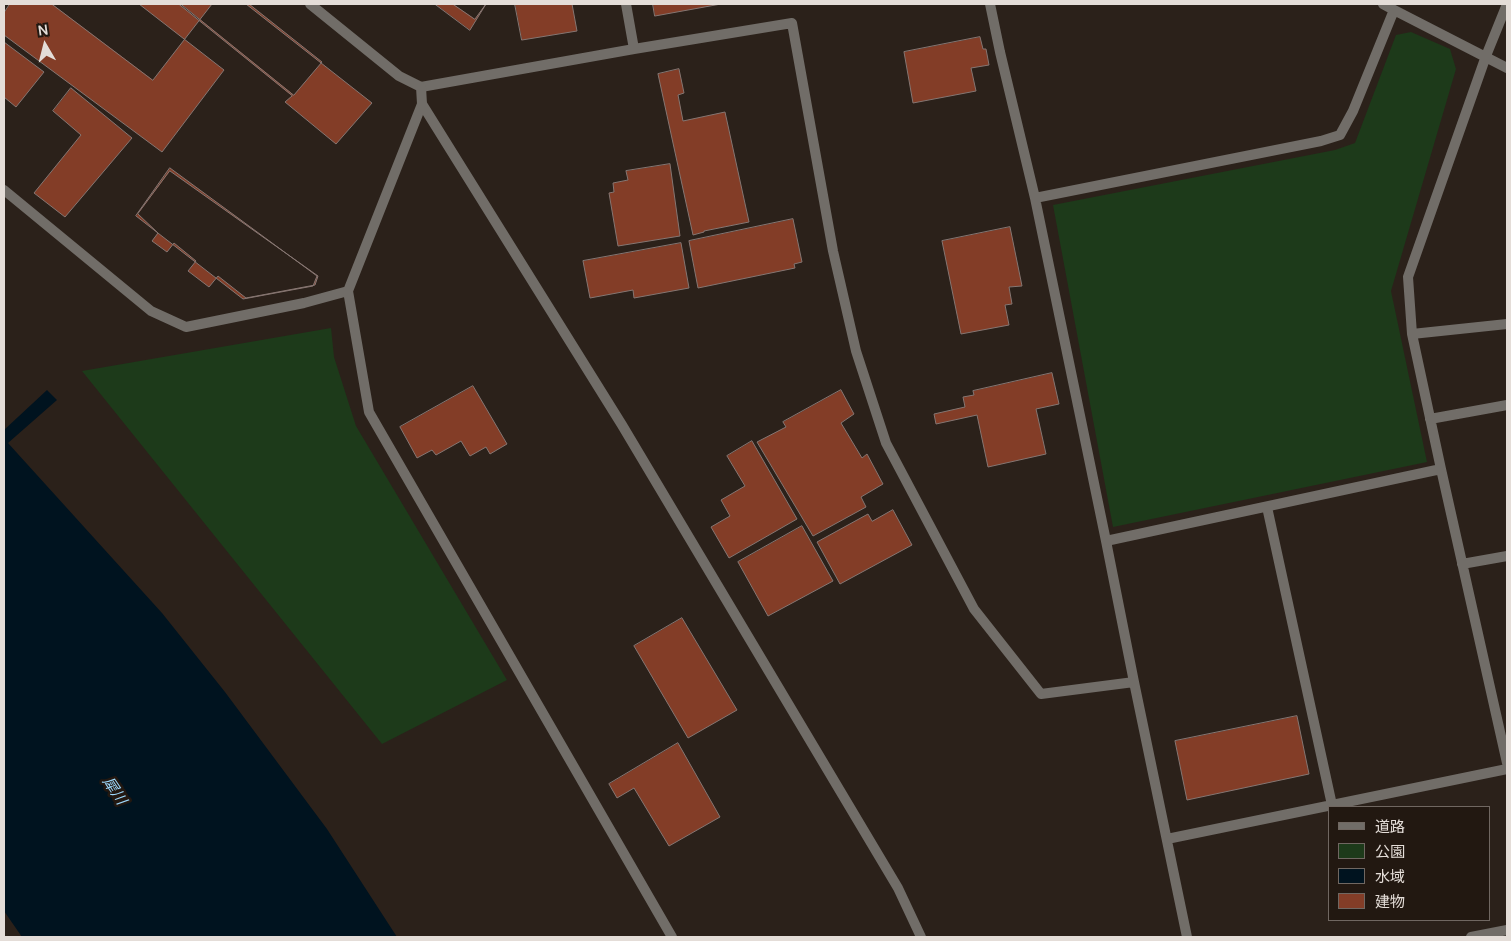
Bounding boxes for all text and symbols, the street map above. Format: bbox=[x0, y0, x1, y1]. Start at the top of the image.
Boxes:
north arrow bbox=[20, 20, 70, 70]
text: N bbox=[37, 20, 49, 40]
water label: 犀川 bbox=[98, 774, 130, 808]
legend bbox=[1328, 806, 1491, 921]
text: 道路 bbox=[1375, 816, 1405, 837]
text: 公園 bbox=[1375, 841, 1405, 862]
text: 水域 bbox=[1375, 866, 1405, 887]
text: 建物 bbox=[1375, 891, 1405, 912]

